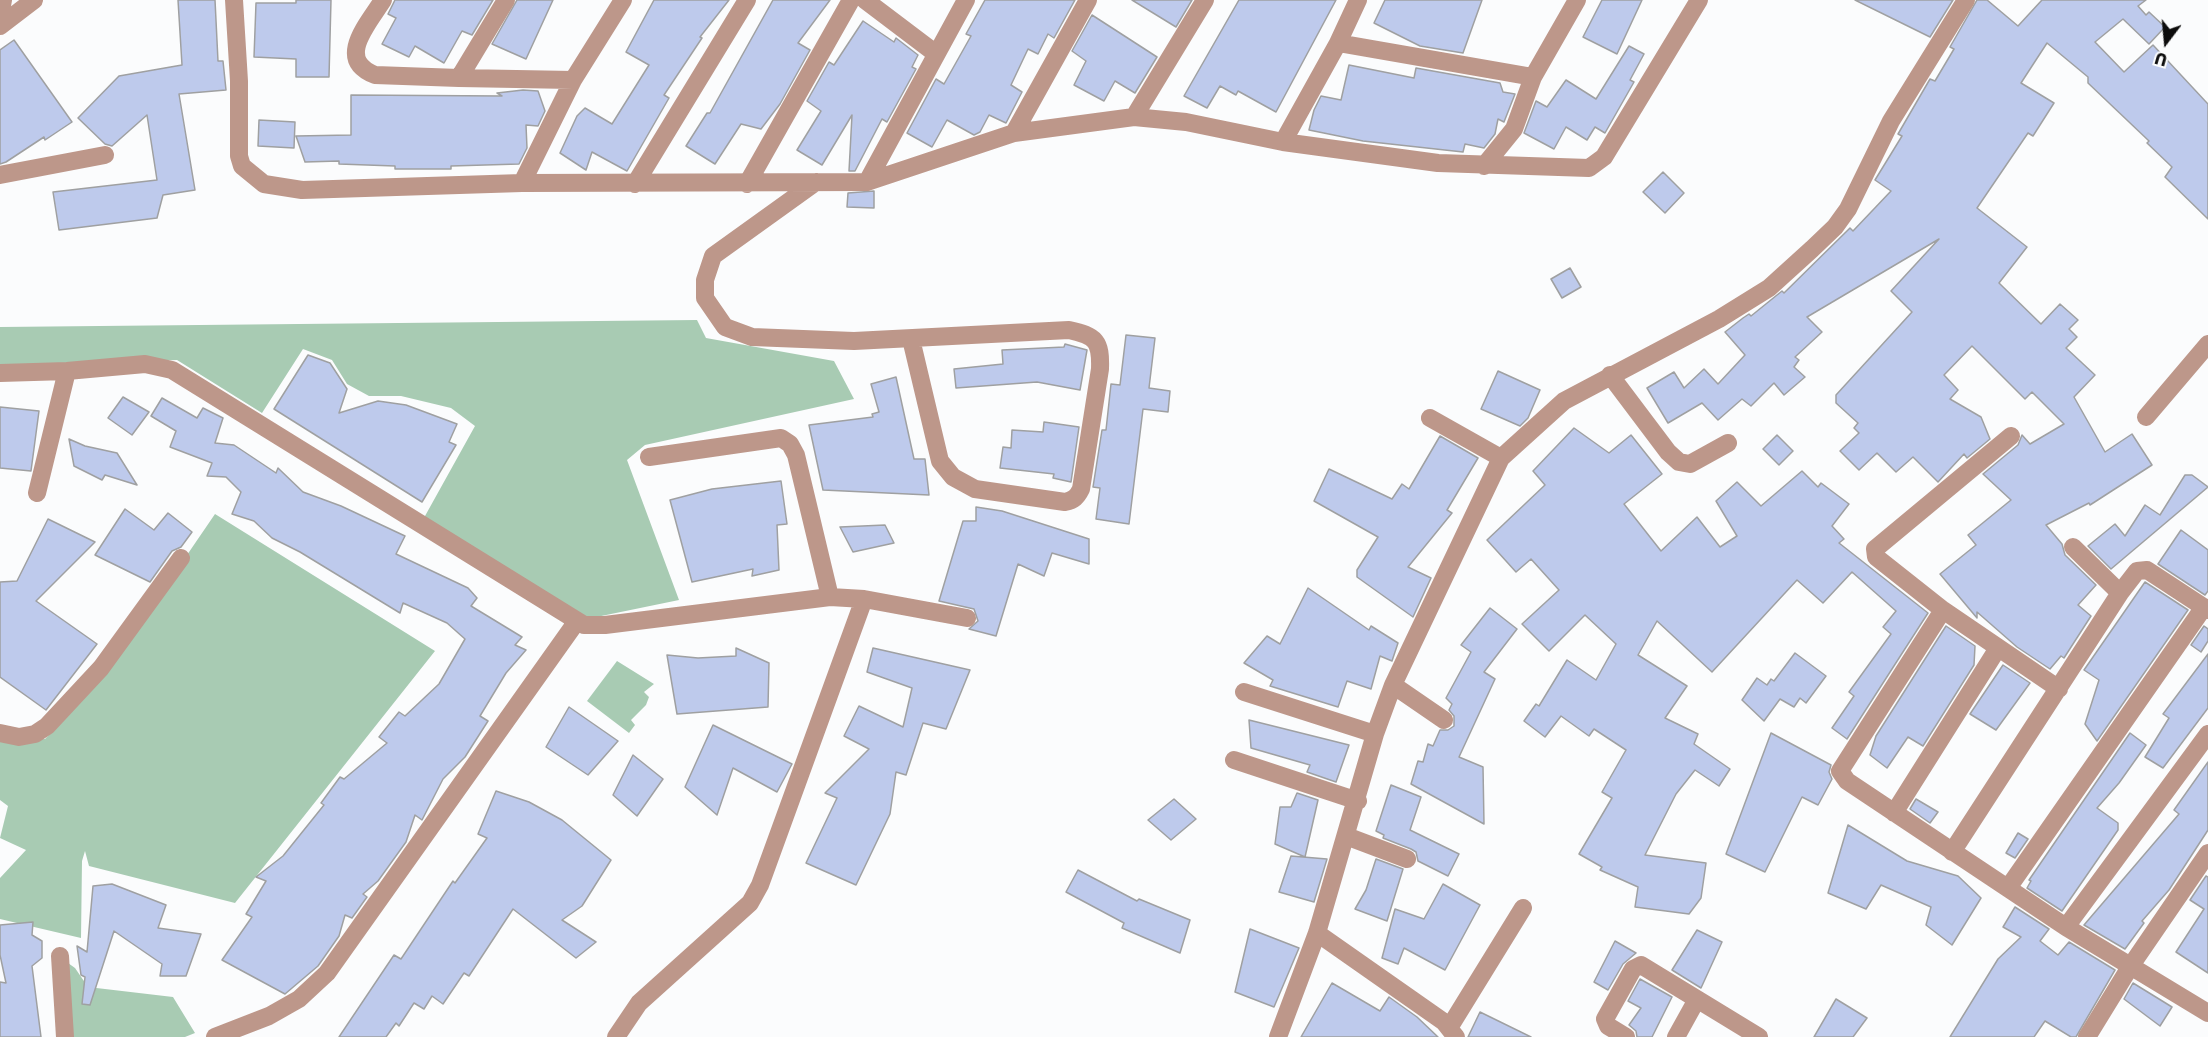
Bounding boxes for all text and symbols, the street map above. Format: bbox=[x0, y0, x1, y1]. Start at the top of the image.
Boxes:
north arrow bbox=[2136, 12, 2196, 72]
text: U bbox=[2153, 48, 2169, 71]

